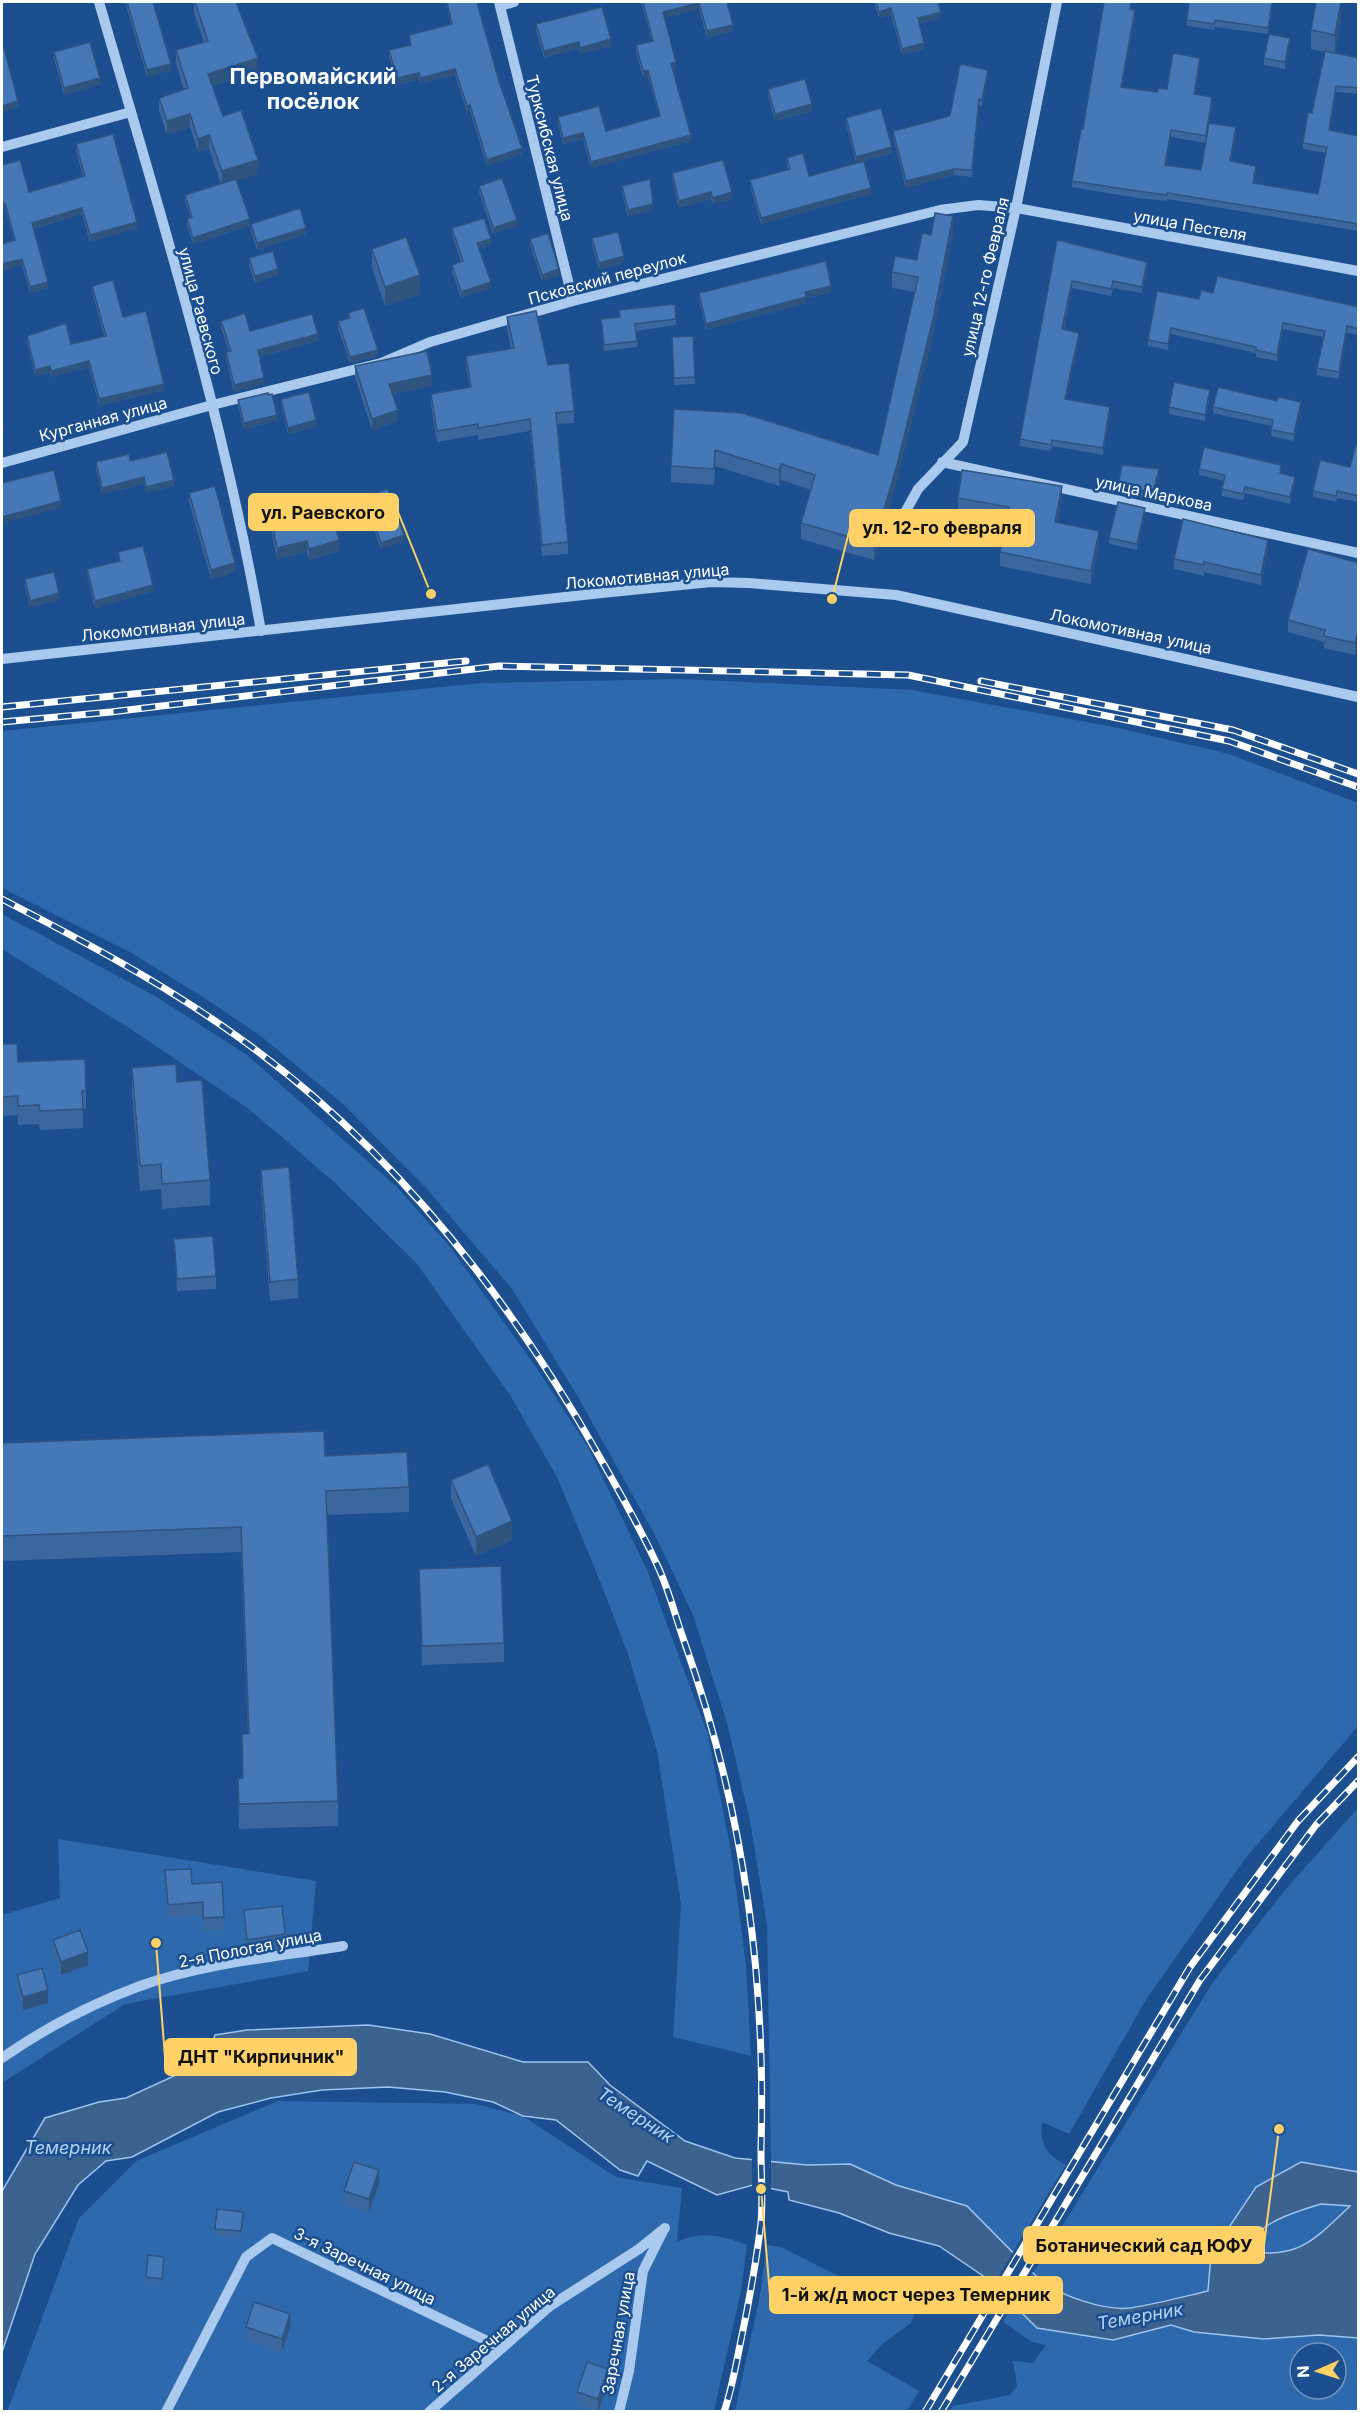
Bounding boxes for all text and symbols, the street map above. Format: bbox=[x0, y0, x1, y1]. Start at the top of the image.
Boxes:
district label: Первомайский посёлок bbox=[229, 63, 397, 114]
street label: Турксибская улица bbox=[522, 73, 578, 223]
street label: улица 12-го Февраля bbox=[957, 195, 1013, 359]
street label: улица Пестеля bbox=[1132, 205, 1248, 245]
street label: улица Раевского bbox=[174, 245, 228, 377]
street label: Псковский переулок bbox=[526, 247, 688, 309]
street label: Курганная улица bbox=[37, 392, 169, 446]
street label: улица Маркова bbox=[1094, 471, 1214, 515]
callout: ул. Раевского bbox=[249, 494, 398, 530]
text: ул. Раевского bbox=[261, 502, 385, 523]
callout: ул. 12-го февраля bbox=[850, 510, 1034, 546]
text: ул. 12-го февраля bbox=[862, 517, 1022, 538]
street label: Локомотивная улица bbox=[564, 559, 730, 593]
street label: Локомотивная улица bbox=[1048, 604, 1214, 658]
street label: Локомотивная улица bbox=[80, 608, 246, 646]
street label: 2-я Пологая улица bbox=[177, 1924, 323, 1972]
callout: ДНТ "Кирпичник" bbox=[165, 2039, 356, 2075]
text: ДНТ "Кирпичник" bbox=[178, 2046, 344, 2067]
water label: Темерник bbox=[594, 2083, 679, 2148]
water label: Темерник bbox=[25, 2137, 113, 2158]
street label: 3-я Заречная улица bbox=[291, 2223, 439, 2309]
callout: Ботанический сад ЮФУ bbox=[1024, 2227, 1264, 2263]
text: Ботанический сад ЮФУ bbox=[1036, 2235, 1253, 2256]
street label: Заречная улица bbox=[597, 2270, 639, 2396]
callout: 1-й ж/д мост через Темерник bbox=[770, 2277, 1062, 2313]
street label: 2-я Заречная улица bbox=[427, 2281, 559, 2397]
text: 1-й ж/д мост через Темерник bbox=[782, 2284, 1051, 2305]
water label: Темерник bbox=[1095, 2298, 1186, 2334]
north arrow bbox=[1288, 2341, 1348, 2401]
text: N bbox=[1293, 2365, 1313, 2378]

